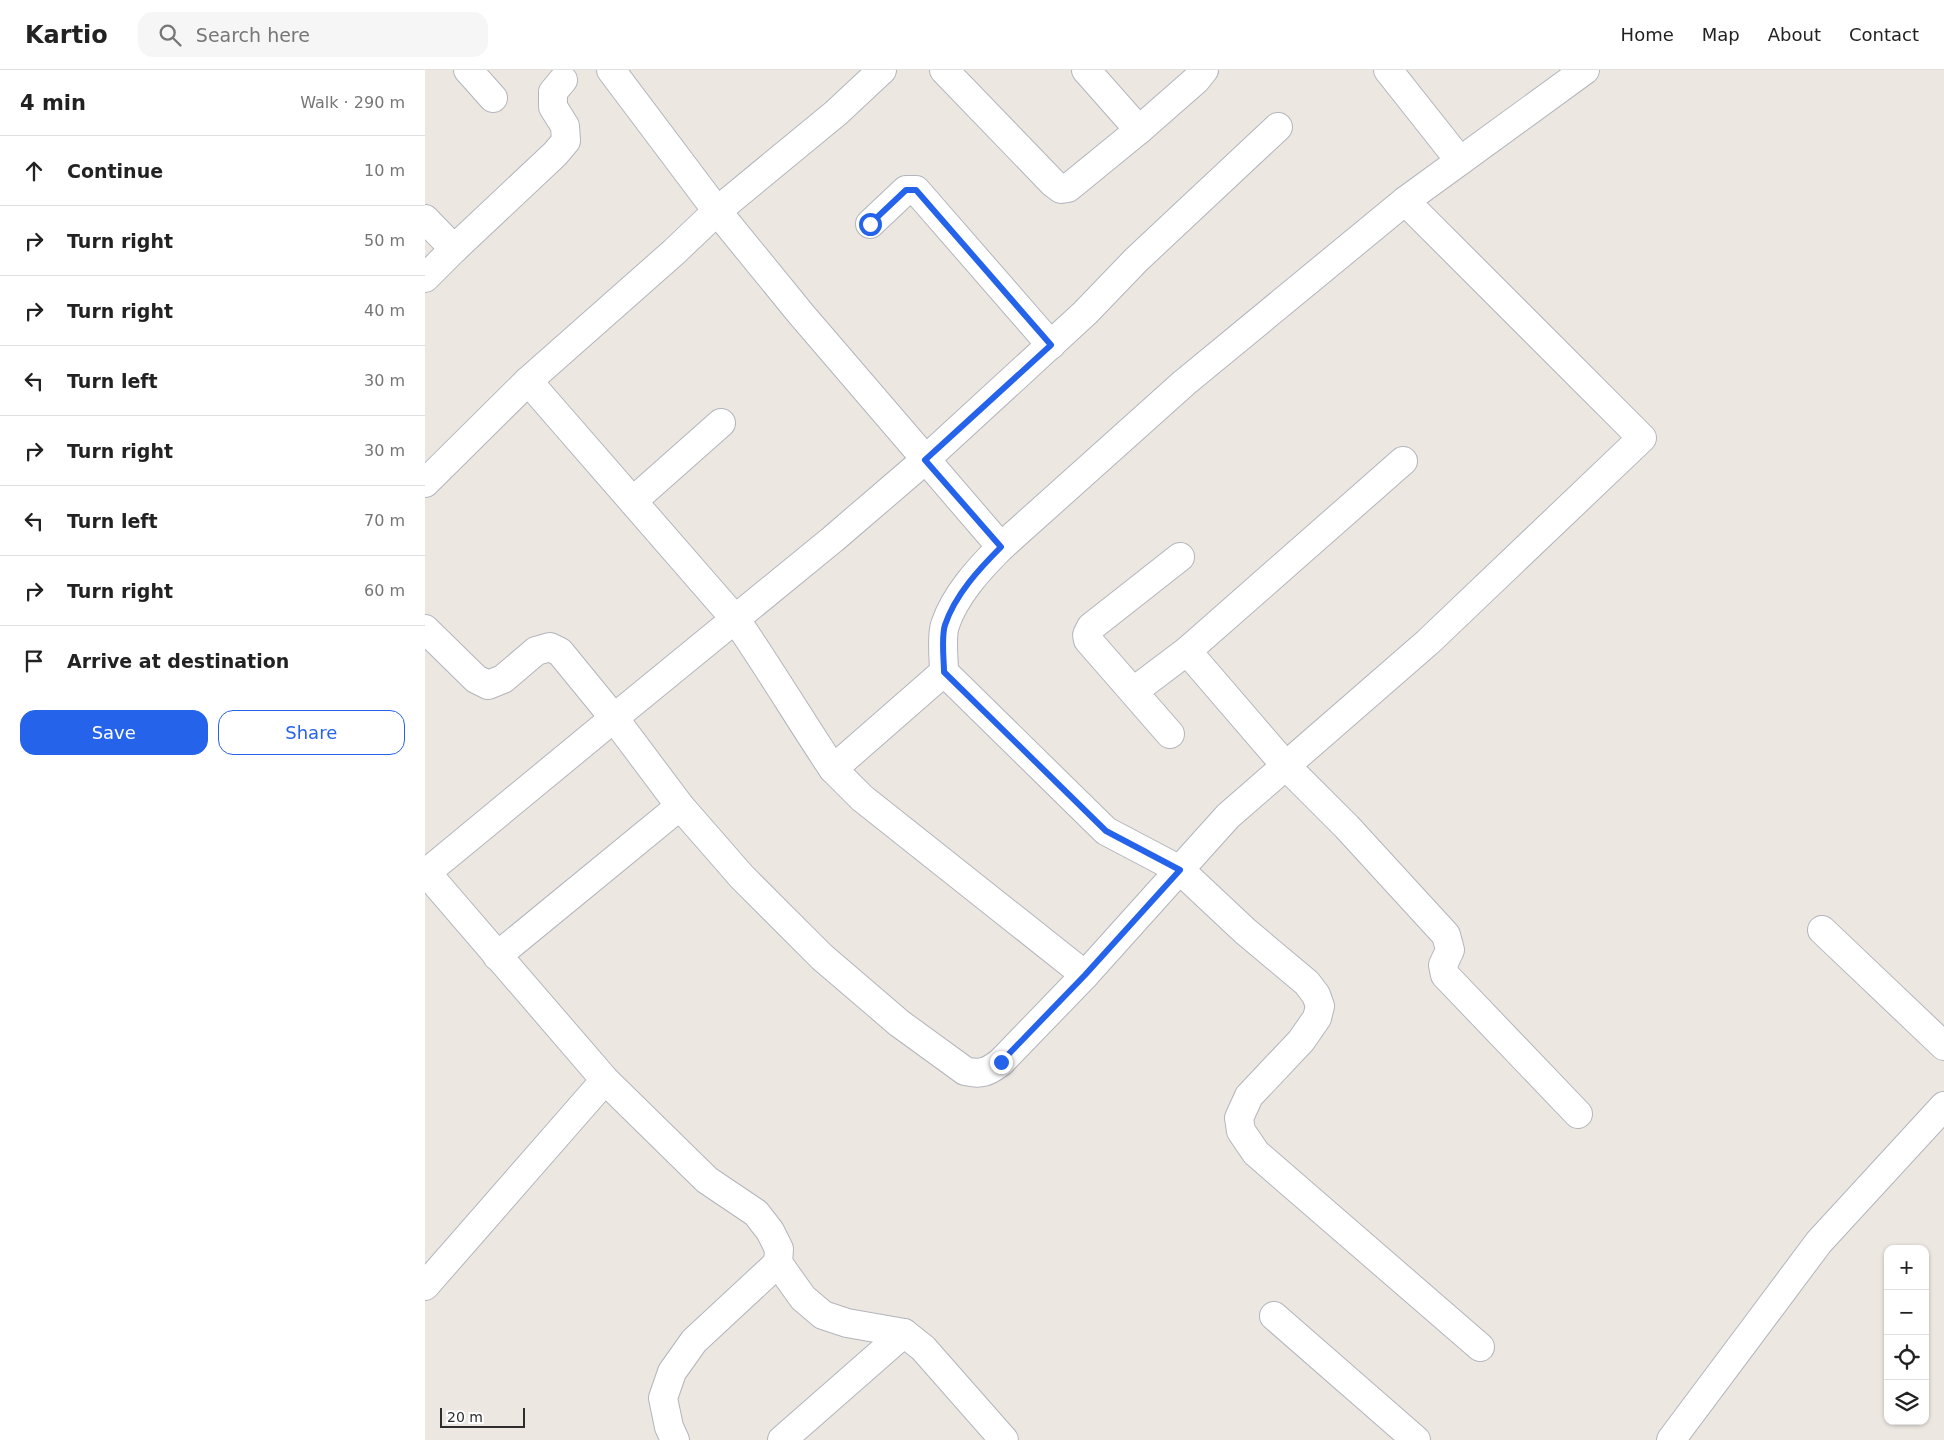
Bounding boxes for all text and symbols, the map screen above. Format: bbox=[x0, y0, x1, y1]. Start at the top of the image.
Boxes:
search box bbox=[138, 12, 488, 57]
text: Kartio bbox=[25, 21, 108, 49]
icon: search bbox=[156, 21, 184, 49]
text: Search here bbox=[196, 24, 310, 46]
text: Home bbox=[1621, 24, 1674, 45]
text: Map bbox=[1702, 24, 1740, 45]
text: About bbox=[1768, 24, 1821, 45]
text: Contact bbox=[1849, 24, 1919, 45]
text: 4 min bbox=[20, 91, 86, 115]
text: Walk · 290 m bbox=[300, 93, 405, 112]
icon: ahead bbox=[20, 157, 48, 185]
text: Continue bbox=[67, 160, 163, 182]
text: 10 m bbox=[364, 161, 405, 180]
route start bbox=[859, 213, 882, 236]
icon: right bbox=[20, 227, 48, 255]
text: Turn right bbox=[67, 230, 173, 252]
text: 50 m bbox=[364, 231, 405, 250]
icon: right bbox=[20, 297, 48, 325]
text: Turn right bbox=[67, 300, 173, 322]
text: 40 m bbox=[364, 301, 405, 320]
icon: left bbox=[20, 367, 48, 395]
text: Turn left bbox=[67, 370, 158, 392]
text: 30 m bbox=[364, 371, 405, 390]
icon: right bbox=[20, 437, 48, 465]
text: Turn right bbox=[67, 440, 173, 462]
text: 30 m bbox=[364, 441, 405, 460]
icon: left bbox=[20, 507, 48, 535]
text: Turn left bbox=[67, 510, 158, 532]
text: 70 m bbox=[364, 511, 405, 530]
icon: right bbox=[20, 577, 48, 605]
text: Turn right bbox=[67, 580, 173, 602]
text: 60 m bbox=[364, 581, 405, 600]
icon: arrive bbox=[20, 647, 48, 675]
text: Arrive at destination bbox=[67, 650, 289, 672]
button: Save bbox=[20, 710, 208, 755]
button: Share bbox=[218, 710, 405, 755]
route end bbox=[990, 1051, 1013, 1074]
map controls bbox=[1884, 1245, 1929, 1425]
button: + bbox=[1884, 1245, 1929, 1290]
button: − bbox=[1884, 1290, 1929, 1335]
button: locate bbox=[1884, 1335, 1929, 1380]
button: layers bbox=[1884, 1380, 1929, 1425]
scale bar bbox=[440, 1405, 525, 1428]
text: 20 m bbox=[447, 1409, 483, 1425]

